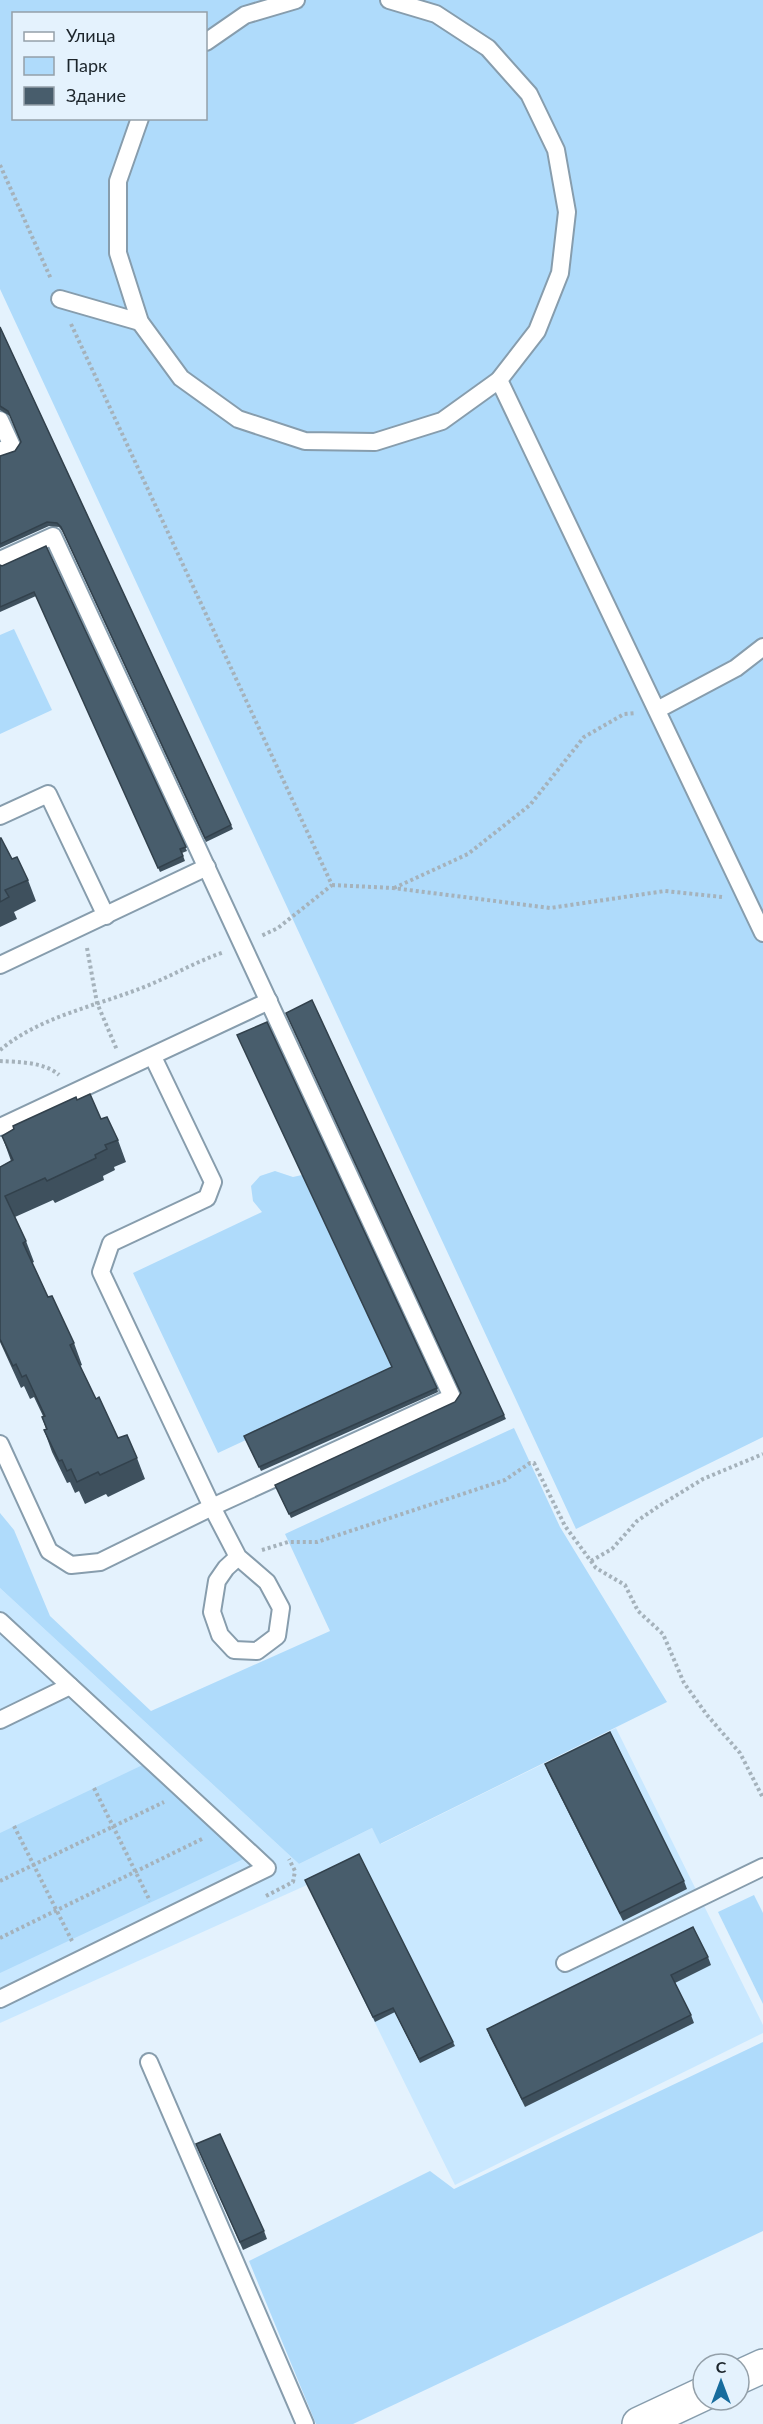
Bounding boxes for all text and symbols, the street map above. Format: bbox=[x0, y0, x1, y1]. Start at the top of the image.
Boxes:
legend bbox=[12, 12, 207, 120]
text: Улица bbox=[66, 24, 116, 46]
text: Парк bbox=[66, 54, 108, 76]
text: Здание bbox=[66, 84, 126, 106]
north arrow bbox=[691, 2352, 751, 2412]
text: С bbox=[716, 2357, 727, 2376]

